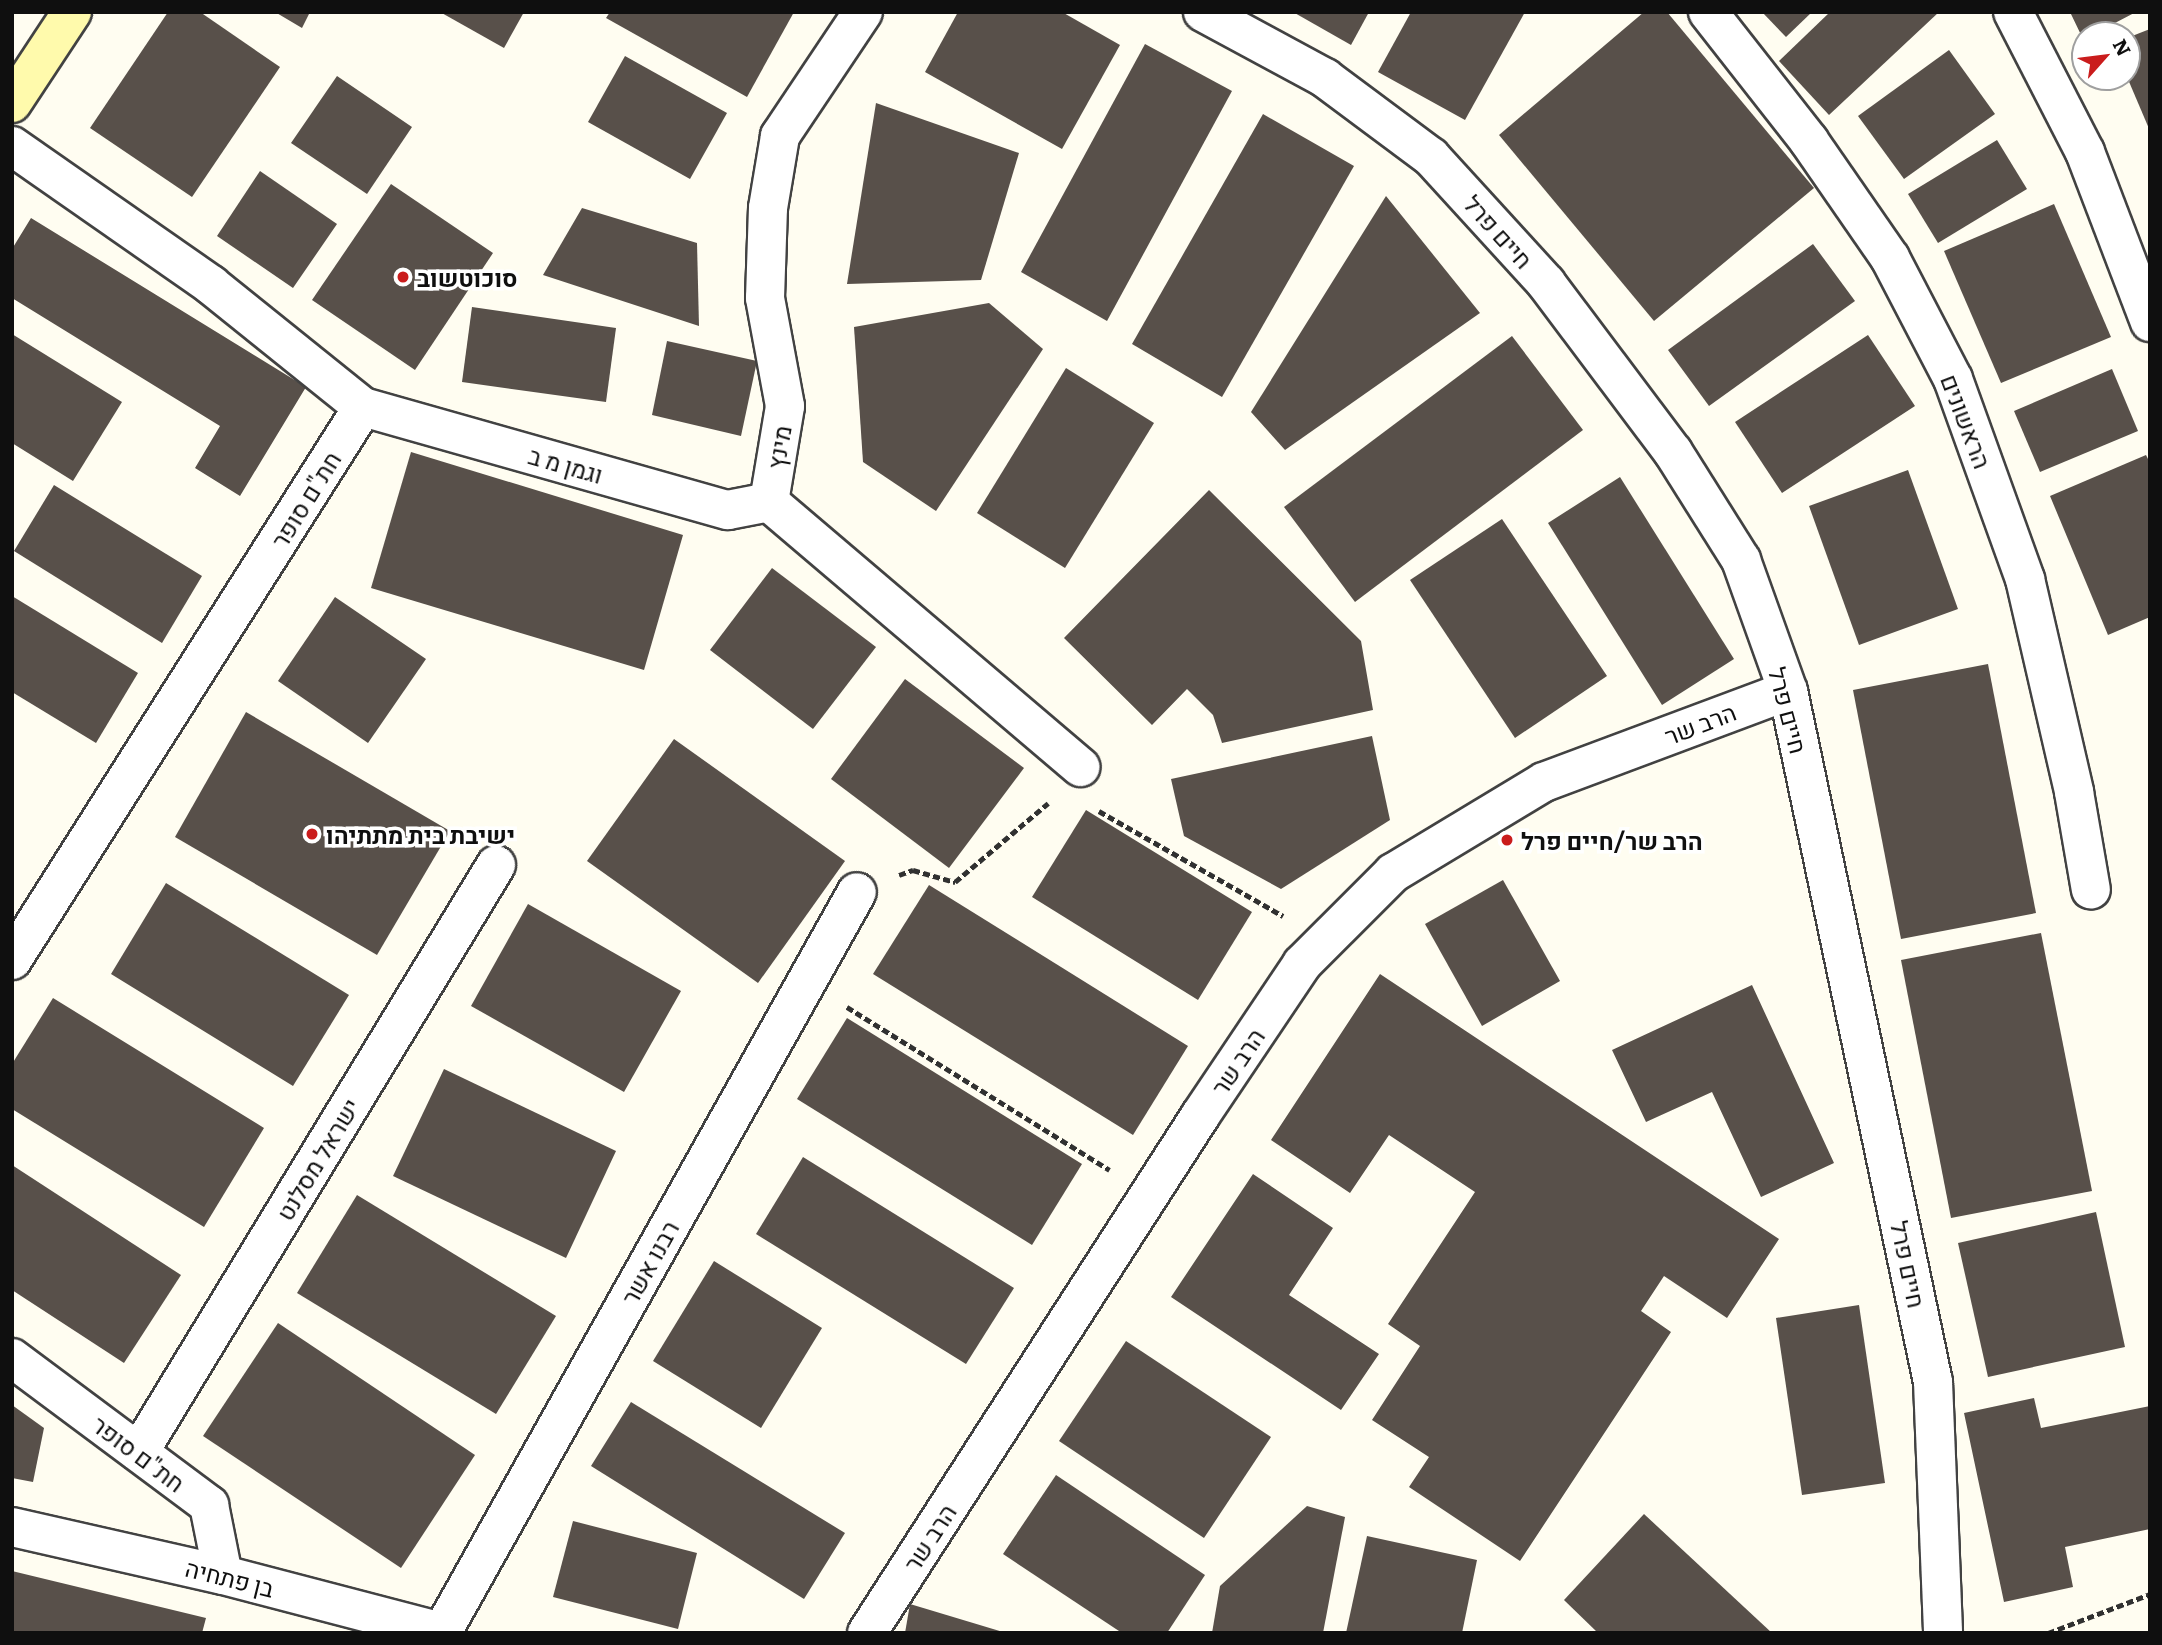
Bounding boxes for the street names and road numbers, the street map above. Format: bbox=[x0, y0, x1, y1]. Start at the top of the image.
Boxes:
street label: חיים פרל bbox=[1459, 189, 1539, 273]
street label: הראשונים bbox=[1936, 370, 1998, 472]
street label: מינץ bbox=[760, 423, 796, 471]
street label: וגמן מ ב bbox=[526, 440, 606, 488]
street label: חת"ם סופר bbox=[264, 446, 346, 552]
street label: חיים פרל bbox=[1764, 664, 1814, 756]
street label: הרב שר bbox=[1660, 696, 1740, 750]
street label: הרב שר bbox=[1204, 1022, 1270, 1100]
street label: ישראל מסלנט bbox=[269, 1093, 365, 1225]
street label: רבנו אשר bbox=[614, 1215, 684, 1309]
street label: חיים פרל bbox=[1886, 1218, 1932, 1310]
street label: חת"ם סופר bbox=[87, 1409, 191, 1497]
street label: הרב שר bbox=[897, 1498, 961, 1576]
street label: בן פתחיה bbox=[183, 1552, 277, 1602]

